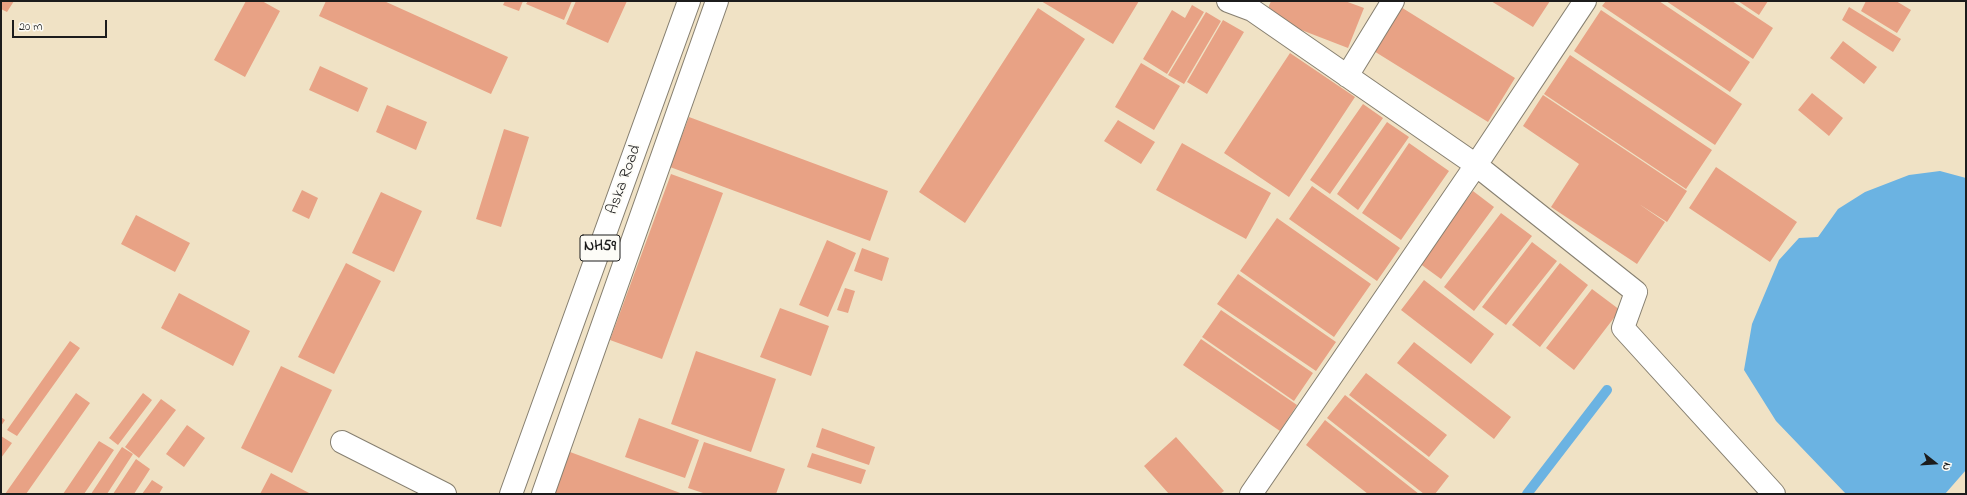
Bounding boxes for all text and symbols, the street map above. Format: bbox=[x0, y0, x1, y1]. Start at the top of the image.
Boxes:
scale bar bbox=[14, 12, 109, 38]
text: 20 m bbox=[19, 18, 42, 36]
street label: Aska Road bbox=[604, 143, 646, 217]
road number: NH59 bbox=[580, 235, 620, 261]
north arrow bbox=[1915, 443, 1955, 483]
text: N bbox=[1938, 461, 1955, 472]

